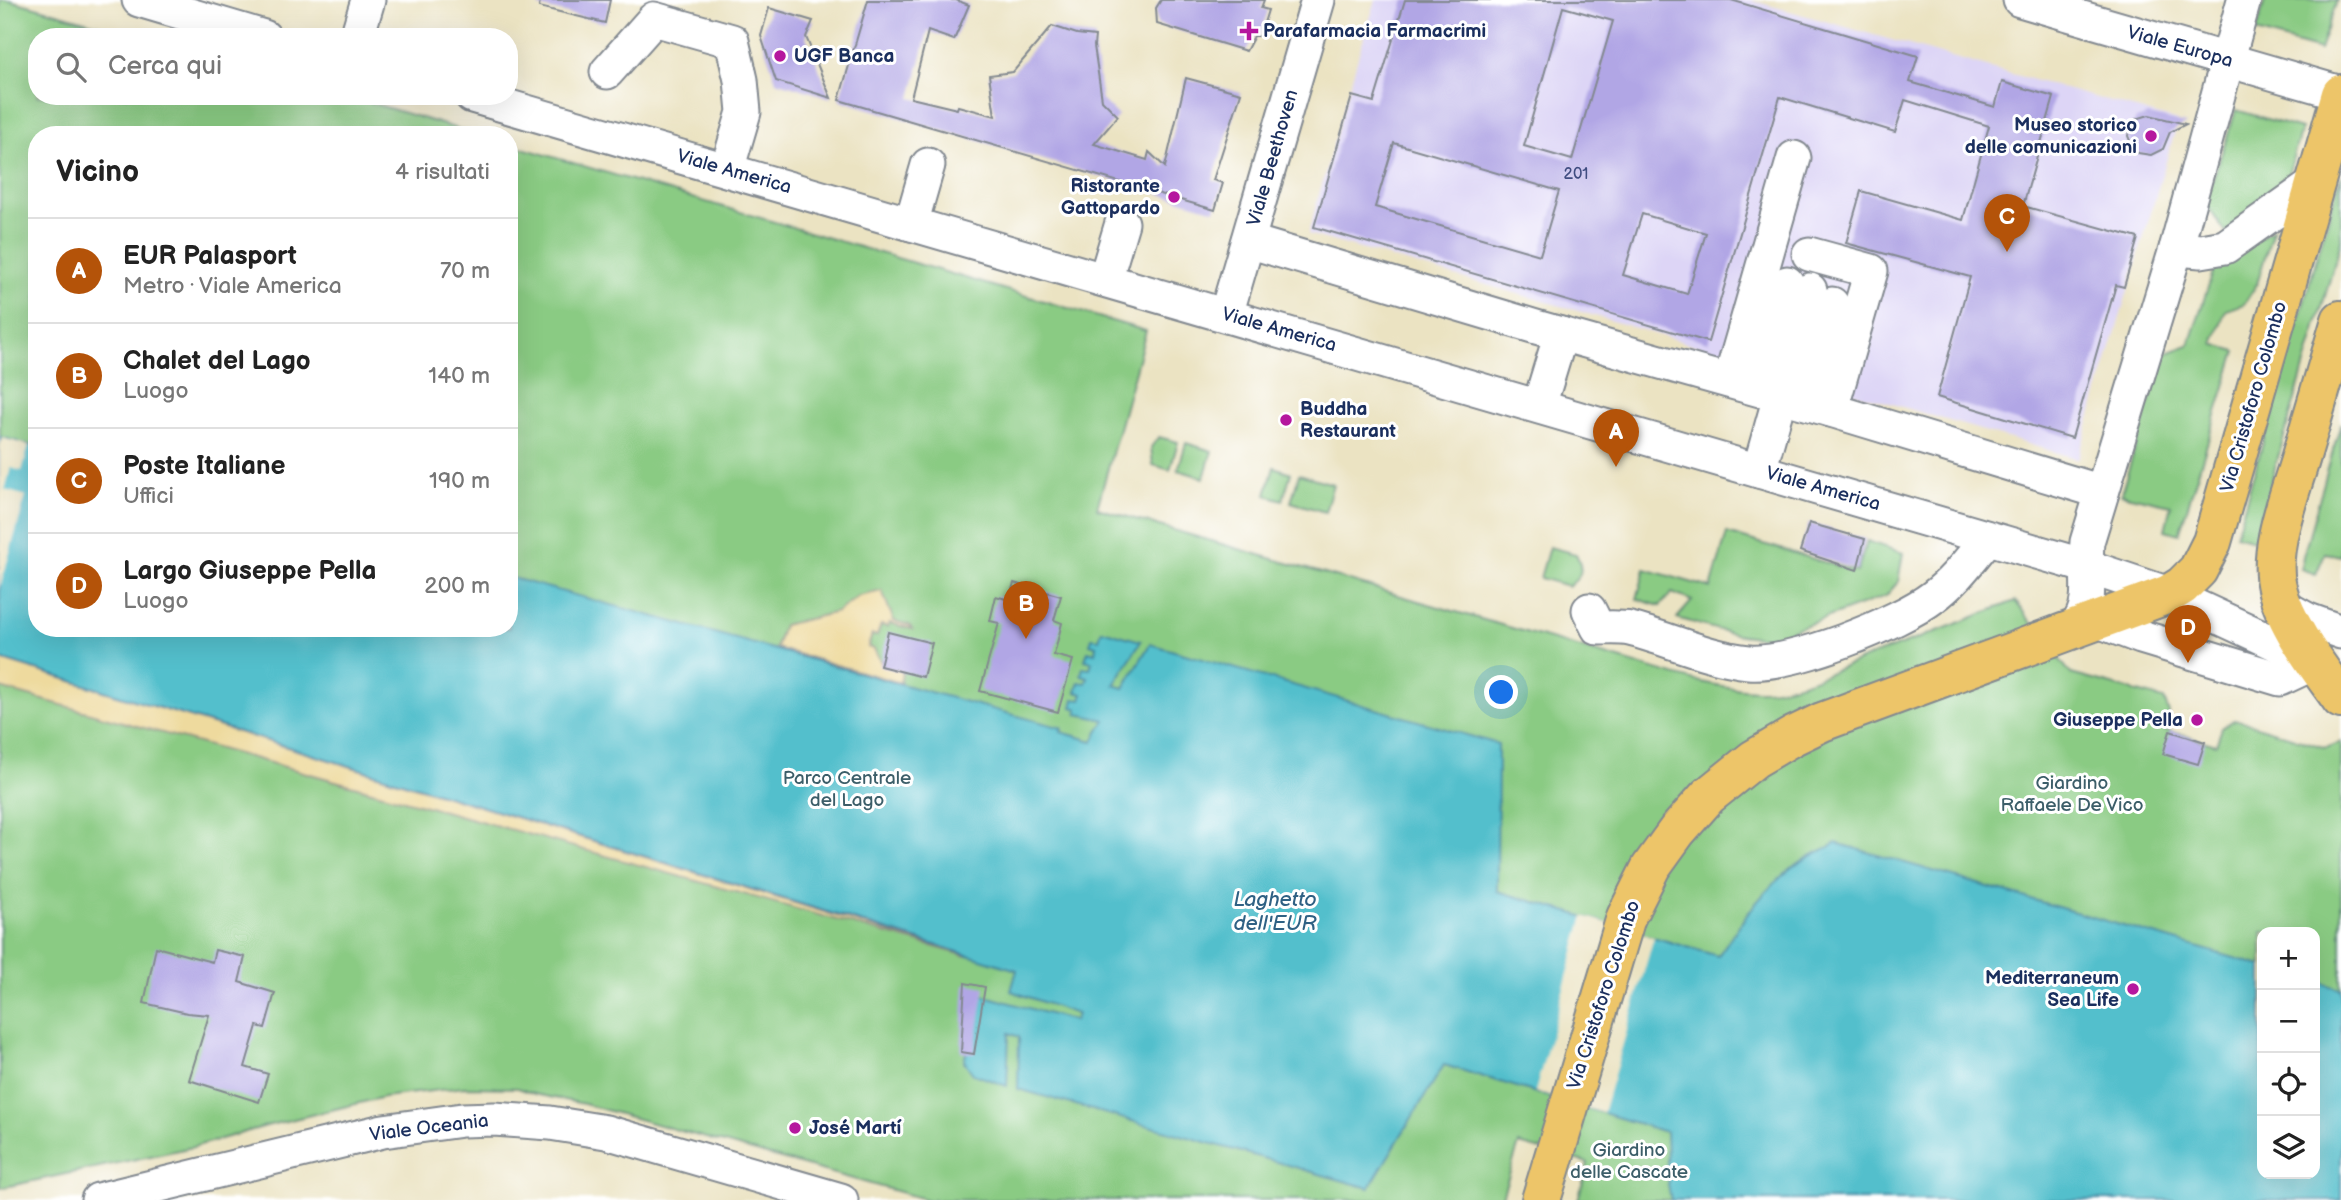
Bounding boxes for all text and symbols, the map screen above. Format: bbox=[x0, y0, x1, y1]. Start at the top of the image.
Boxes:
place label: Parafarmacia Farmacrimi bbox=[1263, 20, 1486, 43]
street label: Viale Europa bbox=[2124, 21, 2236, 73]
marker: Parafarmacia Farmacrimi bbox=[1241, 23, 1257, 39]
search box bbox=[28, 28, 518, 105]
place label: UGF Banca bbox=[794, 45, 894, 68]
icon: search bbox=[52, 48, 90, 86]
marker: UGF Banca bbox=[772, 48, 788, 64]
text: Cerca qui bbox=[108, 51, 222, 82]
street label: Viale Beethoven bbox=[1243, 87, 1303, 229]
place label: Museo storico delle comunicazioni bbox=[1965, 114, 2137, 159]
marker: Museo storico delle comunicazioni bbox=[2143, 128, 2159, 144]
street label: Viale America bbox=[674, 145, 794, 199]
text: Vicino bbox=[56, 154, 139, 190]
text: 4 risultati bbox=[395, 158, 490, 186]
house number: 201 bbox=[1563, 165, 1589, 184]
place label: Ristorante Gattopardo bbox=[1061, 175, 1160, 220]
marker: Ristorante Gattopardo bbox=[1166, 189, 1182, 205]
pin: C bbox=[1984, 194, 2030, 252]
text: EUR Palasport bbox=[123, 241, 297, 272]
text: A bbox=[72, 257, 86, 285]
text: 70 m bbox=[440, 257, 490, 285]
text: Metro · Viale America bbox=[123, 272, 342, 300]
street label: Via Cristoforo Colombo bbox=[2216, 299, 2292, 495]
street label: Viale America bbox=[1219, 303, 1339, 357]
text: Chalet del Lago bbox=[123, 346, 311, 377]
text: B bbox=[71, 362, 87, 390]
text: 140 m bbox=[428, 362, 490, 390]
text: Luogo bbox=[123, 377, 188, 405]
place label: Buddha Restaurant bbox=[1300, 398, 1397, 443]
pin: A bbox=[1593, 409, 1639, 467]
marker: Buddha Restaurant bbox=[1278, 412, 1294, 428]
text: Poste Italiane bbox=[123, 451, 285, 482]
street label: Viale America bbox=[1763, 462, 1883, 516]
text: C bbox=[71, 467, 87, 495]
text: 190 m bbox=[429, 467, 490, 495]
text: Uffici bbox=[123, 482, 174, 510]
text: Largo Giuseppe Pella bbox=[123, 556, 376, 587]
text: D bbox=[71, 572, 87, 600]
text: 200 m bbox=[424, 572, 490, 600]
pin: B bbox=[1003, 581, 1049, 639]
text: Luogo bbox=[123, 587, 188, 615]
pin: D bbox=[2165, 605, 2211, 663]
your location bbox=[1484, 675, 1518, 709]
place label: Giuseppe Pella bbox=[2053, 709, 2183, 732]
marker: Giuseppe Pella bbox=[2189, 712, 2205, 728]
park label: Parco Centrale del Lago bbox=[783, 767, 911, 812]
park label: Giardino Raffaele De Vico bbox=[2001, 772, 2143, 817]
water label: Laghetto dell'EUR bbox=[1233, 887, 1317, 936]
street label: Via Cristoforo Colombo bbox=[1563, 898, 1645, 1092]
map controls bbox=[2257, 927, 2320, 1179]
button: + bbox=[2257, 927, 2320, 990]
place label: Mediterraneum Sea Life bbox=[1985, 967, 2119, 1012]
marker: Mediterraneum Sea Life bbox=[2125, 981, 2141, 997]
button: − bbox=[2257, 990, 2320, 1053]
button: locate bbox=[2257, 1053, 2320, 1116]
street label: Viale Oceania bbox=[368, 1109, 490, 1147]
button: layers bbox=[2257, 1116, 2320, 1179]
place label: José Martí bbox=[809, 1117, 902, 1140]
marker: José Martí bbox=[787, 1120, 803, 1136]
park label: Giardino delle Cascate bbox=[1570, 1139, 1688, 1184]

